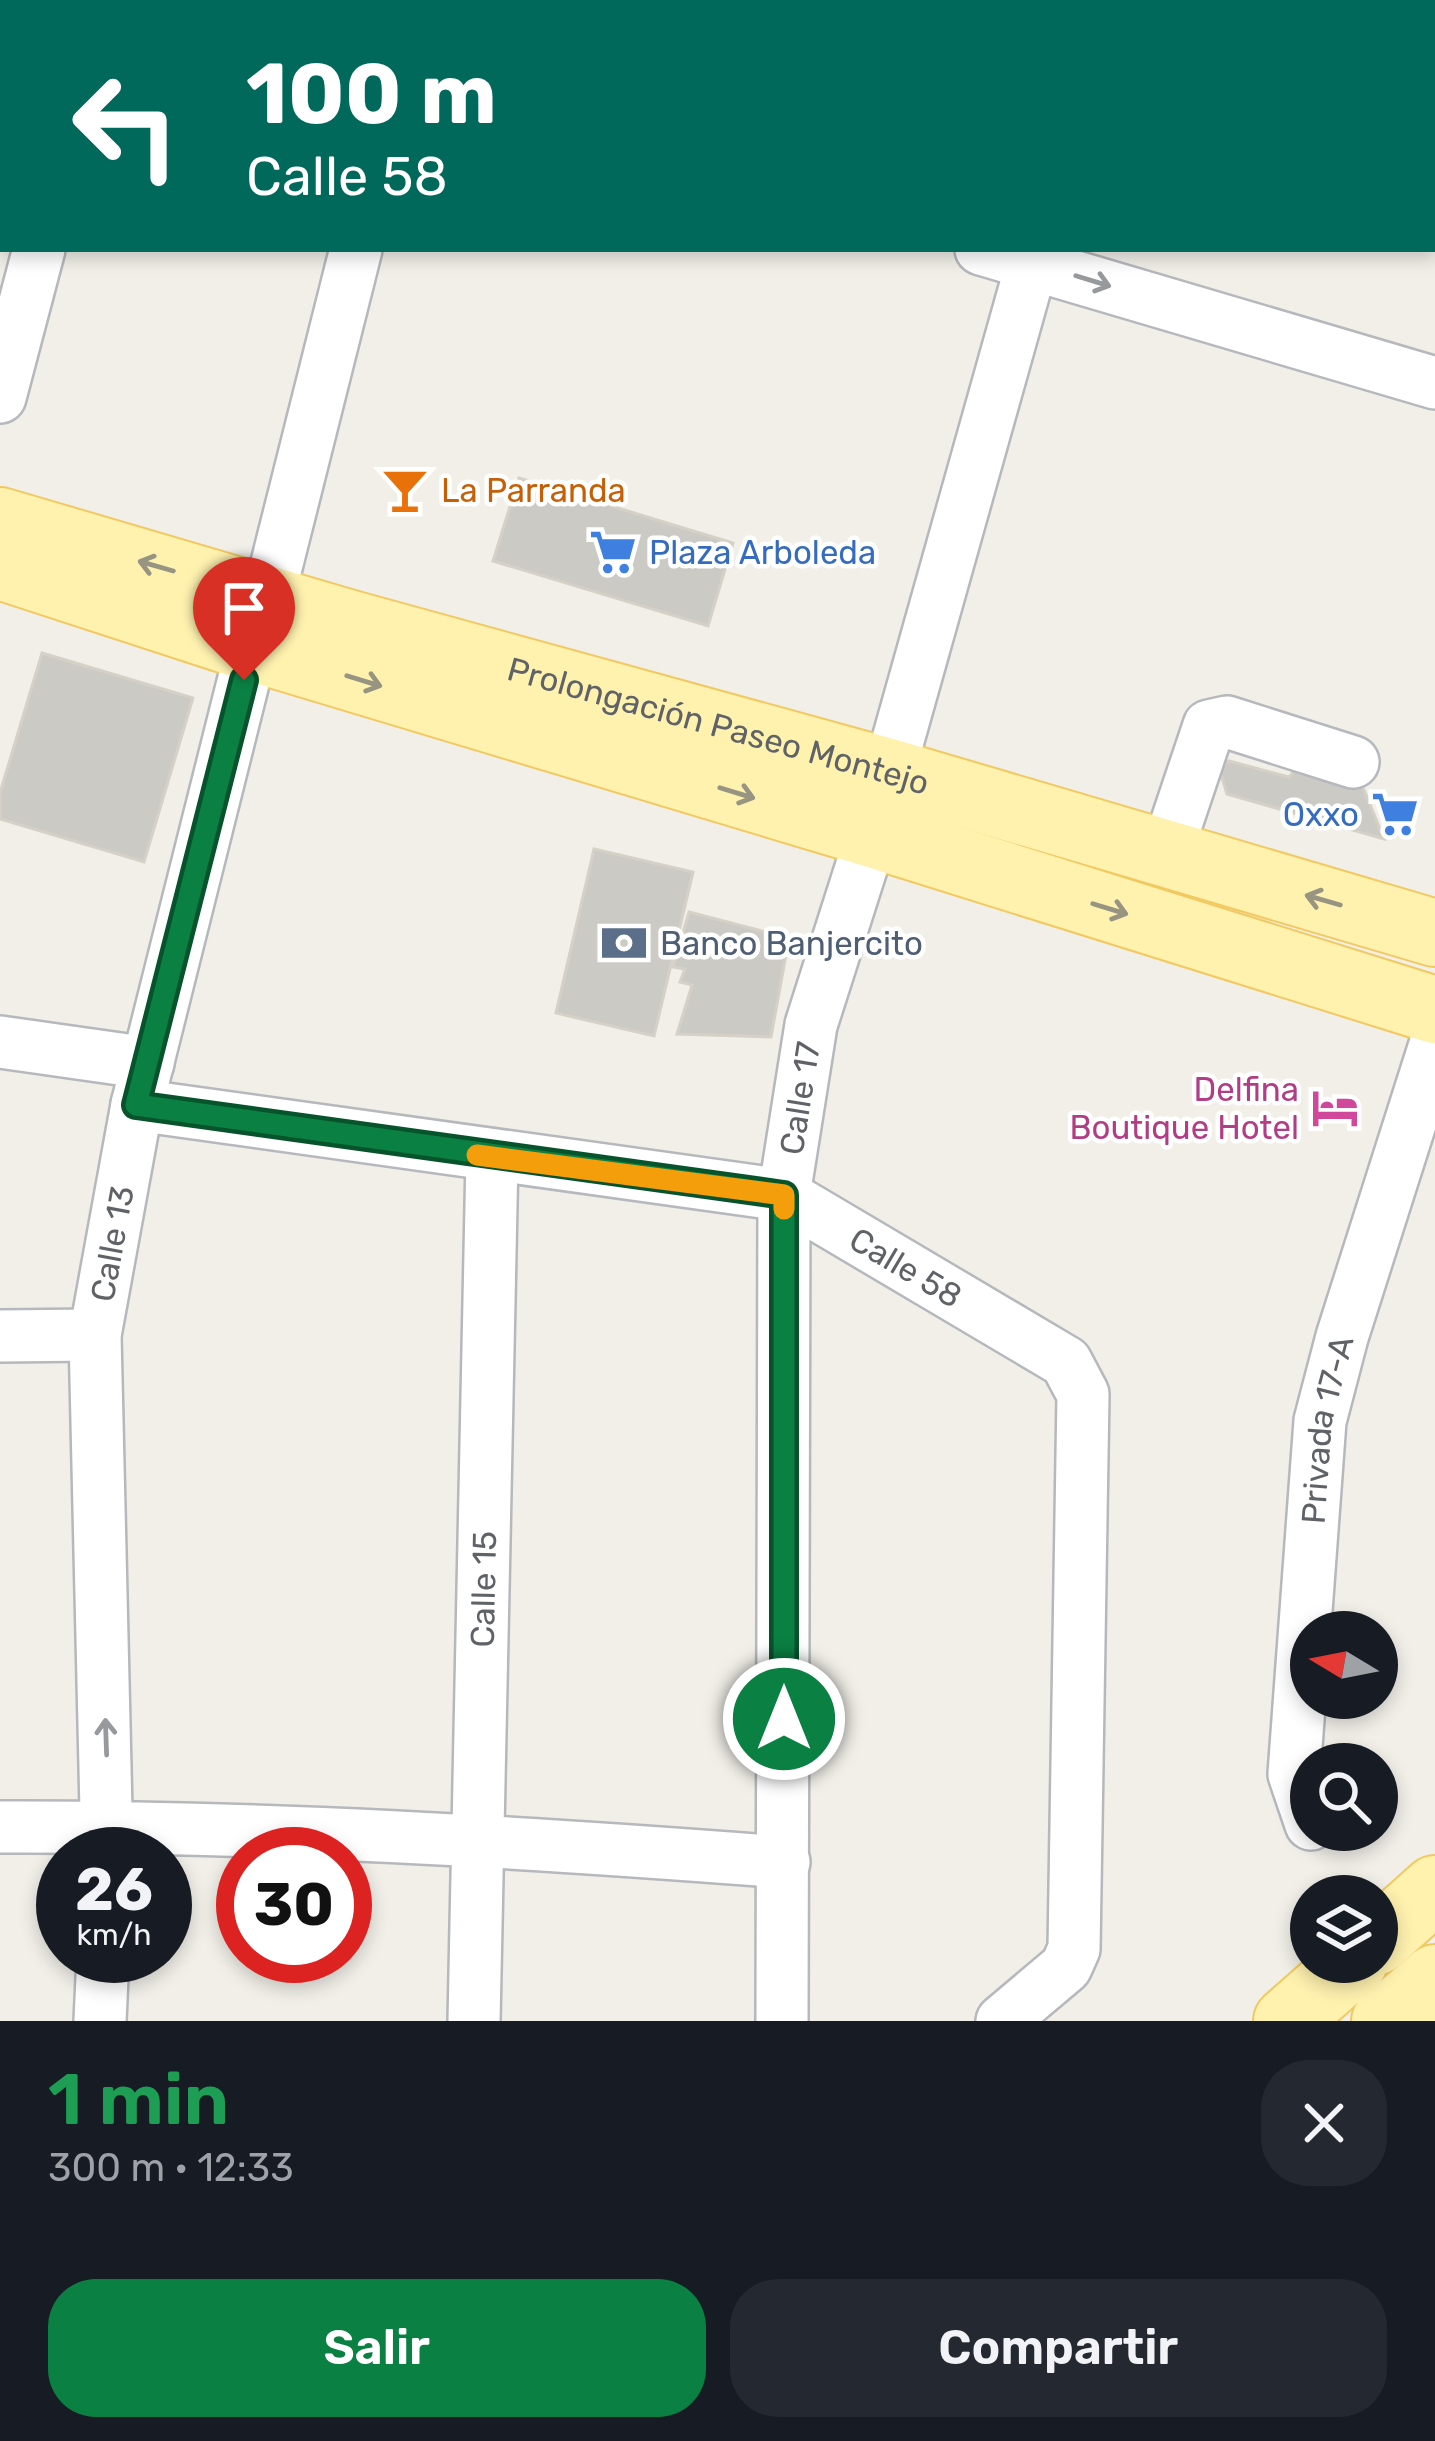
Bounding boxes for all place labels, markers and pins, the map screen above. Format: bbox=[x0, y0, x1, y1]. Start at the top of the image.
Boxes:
bar icon: La Parranda bbox=[380, 465, 430, 515]
place label: La Parranda bbox=[441, 471, 626, 510]
supermarket icon: Plaza Arboleda bbox=[588, 527, 638, 577]
place label: Plaza Arboleda bbox=[649, 533, 876, 572]
pin bbox=[193, 557, 295, 680]
supermarket icon: Oxxo bbox=[1370, 789, 1420, 839]
place label: Oxxo bbox=[1283, 795, 1359, 834]
bank icon: Banco Banjercito bbox=[599, 918, 649, 968]
place label: Banco Banjercito bbox=[660, 924, 923, 963]
place label: Delfina Boutique Hotel bbox=[1069, 1070, 1299, 1147]
hotel icon: Delfina Boutique Hotel bbox=[1310, 1083, 1360, 1133]

